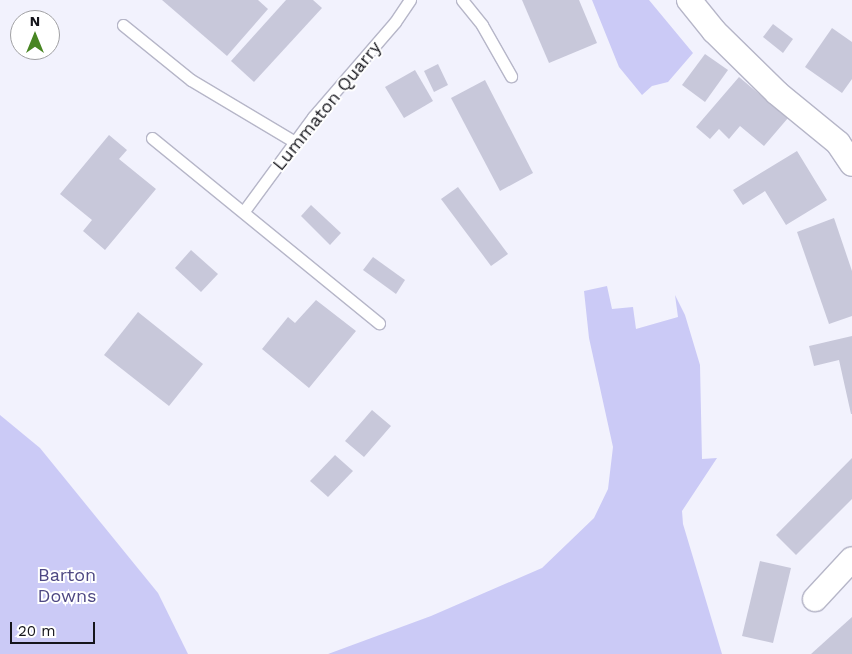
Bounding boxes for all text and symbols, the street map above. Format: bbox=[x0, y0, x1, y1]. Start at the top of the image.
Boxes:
north arrow bbox=[10, 10, 60, 60]
text: N bbox=[30, 13, 40, 29]
street label: Lummaton Quarry bbox=[268, 37, 386, 175]
park label: Barton Downs bbox=[37, 565, 97, 608]
scale bar bbox=[12, 612, 98, 644]
text: 20 m bbox=[18, 622, 56, 640]

